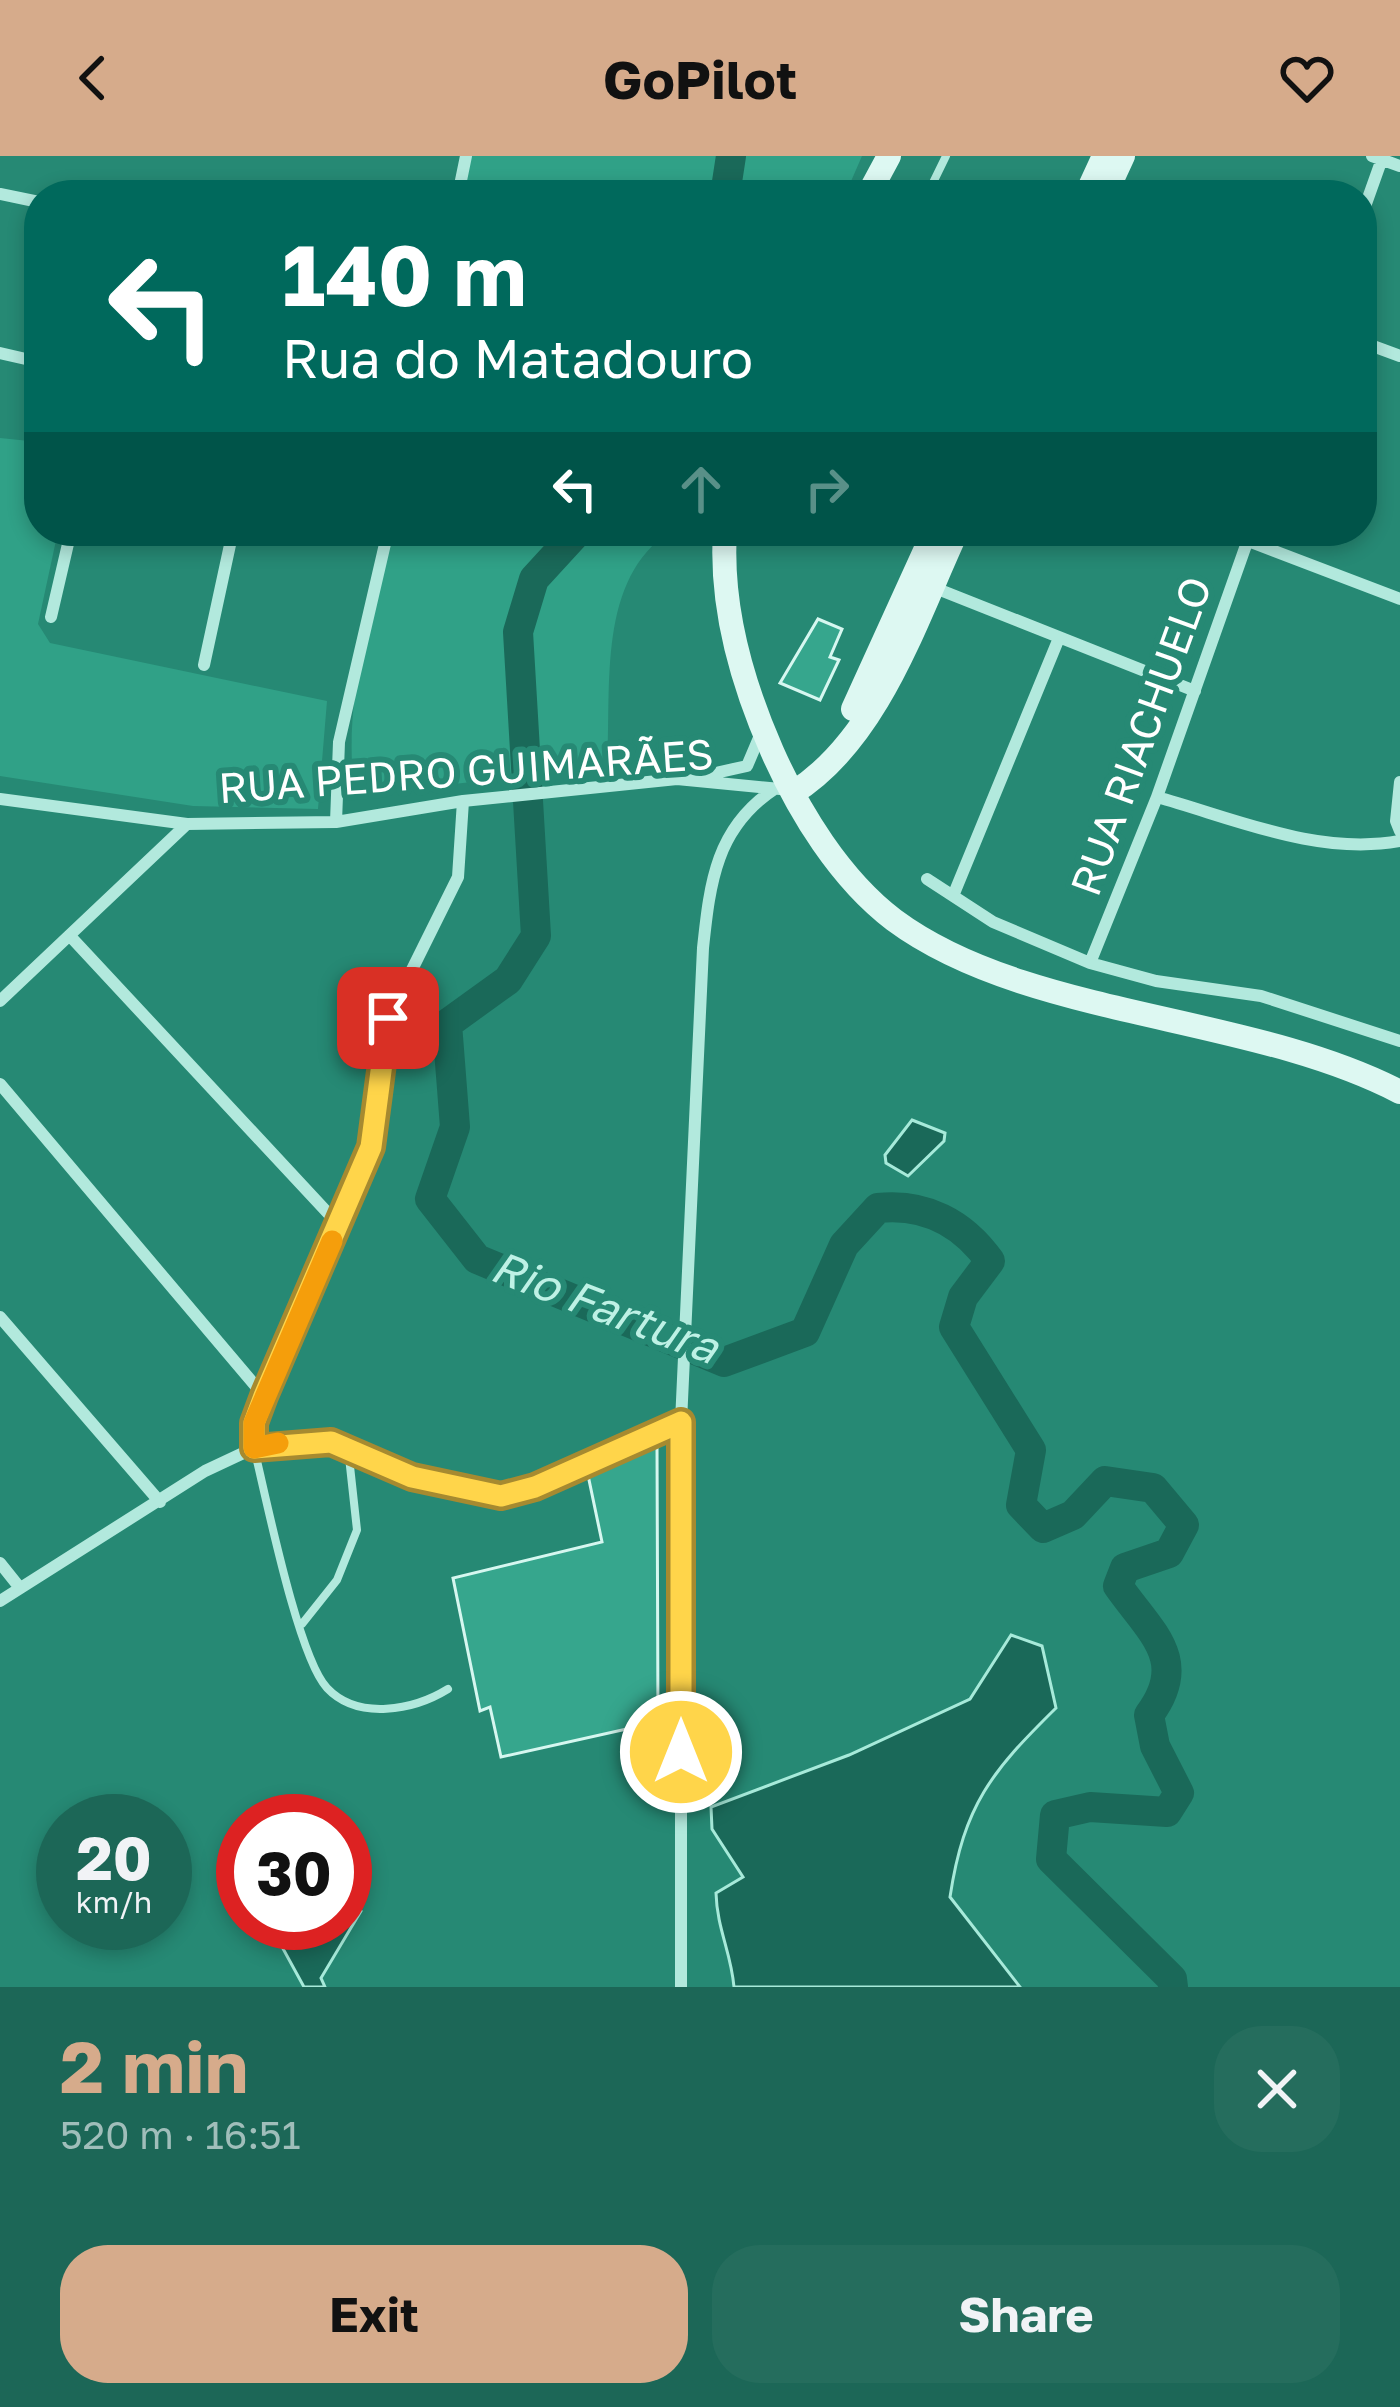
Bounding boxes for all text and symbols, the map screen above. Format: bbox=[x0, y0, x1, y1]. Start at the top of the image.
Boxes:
icon: back bbox=[60, 45, 126, 111]
icon: heart bbox=[1274, 45, 1340, 111]
text: GoPilot bbox=[603, 46, 797, 111]
text: 140 m bbox=[282, 224, 527, 324]
icon: left bbox=[84, 228, 240, 384]
text: Rua do Matadouro bbox=[282, 325, 753, 390]
icon: left bbox=[542, 456, 608, 522]
icon: ahead bbox=[668, 456, 734, 522]
icon: right bbox=[794, 456, 860, 522]
street label: RUA RIACHUELO bbox=[1059, 570, 1221, 902]
street label: RUA PEDRO GUIMARÃES bbox=[217, 728, 715, 812]
pin bbox=[337, 967, 439, 1069]
icon: arrive bbox=[355, 985, 421, 1051]
water label: Rio Fartura bbox=[484, 1238, 728, 1375]
position arrow bbox=[618, 1689, 744, 1815]
speed limit sign: 30 bbox=[216, 1794, 372, 1950]
text: 20 bbox=[76, 1821, 152, 1893]
text: km/h bbox=[76, 1884, 152, 1920]
text: 2 min bbox=[60, 2022, 248, 2109]
button: close bbox=[1214, 2026, 1340, 2152]
text: 520 m · 16:51 bbox=[60, 2111, 301, 2158]
button: Exit bbox=[60, 2245, 688, 2383]
button: Share bbox=[712, 2245, 1340, 2383]

